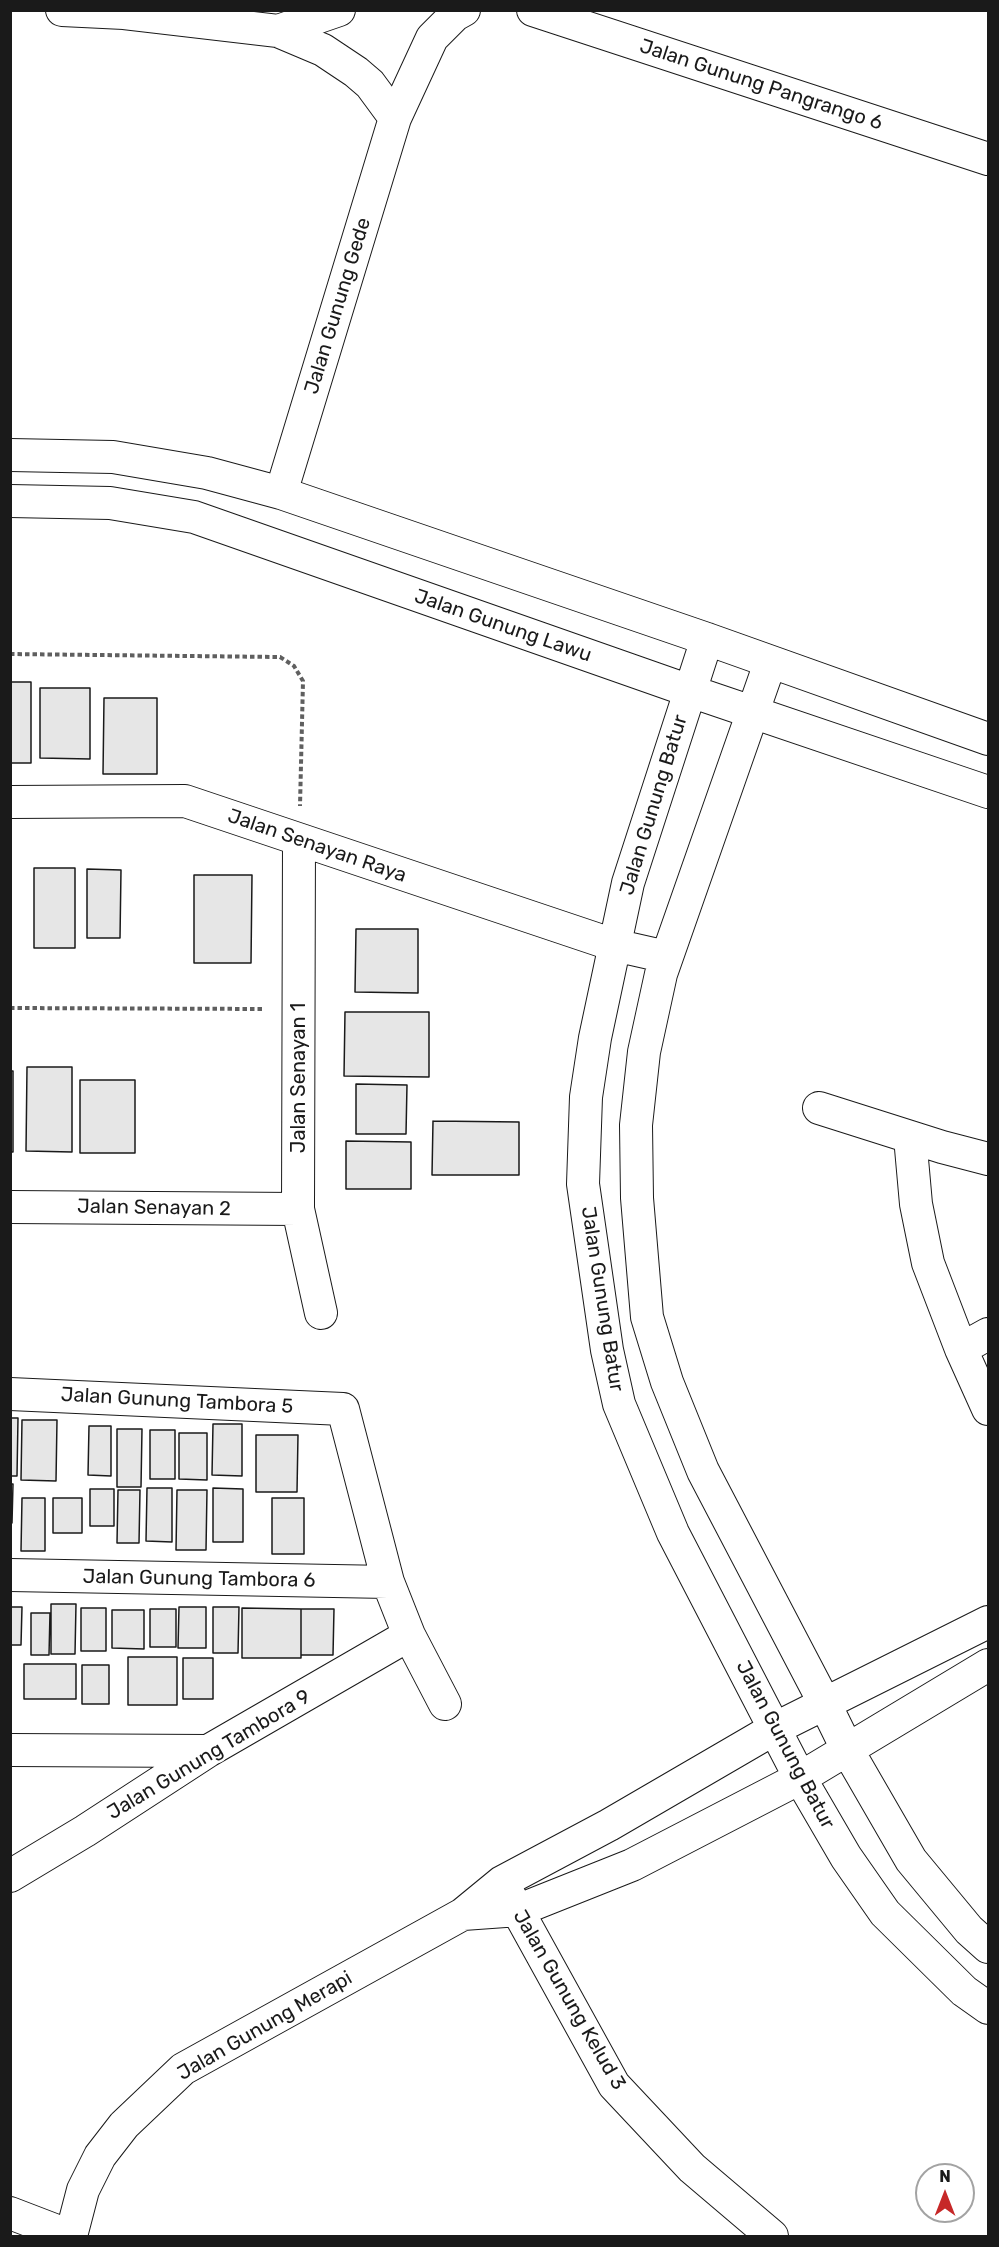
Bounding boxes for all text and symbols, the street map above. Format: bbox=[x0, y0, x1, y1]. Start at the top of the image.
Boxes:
street label: Jalan Gunung Pangrango 6 bbox=[636, 34, 886, 136]
street label: Jalan Gunung Gede bbox=[300, 215, 376, 397]
street label: Jalan Gunung Lawu bbox=[411, 584, 595, 668]
street label: Jalan Gunung Batur bbox=[615, 712, 693, 898]
street label: Jalan Senayan Raya bbox=[224, 804, 410, 888]
street label: Jalan Senayan 1 bbox=[287, 1003, 311, 1153]
street label: Jalan Senayan 2 bbox=[77, 1195, 231, 1221]
street label: Jalan Gunung Batur bbox=[576, 1205, 628, 1393]
street label: Jalan Gunung Tambora 5 bbox=[60, 1383, 294, 1419]
street label: Jalan Gunung Tambora 6 bbox=[82, 1565, 316, 1593]
street label: Jalan Gunung Batur bbox=[730, 1657, 840, 1833]
street label: Jalan Gunung Tambora 9 bbox=[103, 1685, 315, 1825]
street label: Jalan Gunung Kelud 3 bbox=[508, 1906, 630, 2094]
street label: Jalan Gunung Merapi bbox=[173, 1966, 357, 2086]
north arrow bbox=[915, 2163, 975, 2223]
text: N bbox=[939, 2167, 951, 2186]

